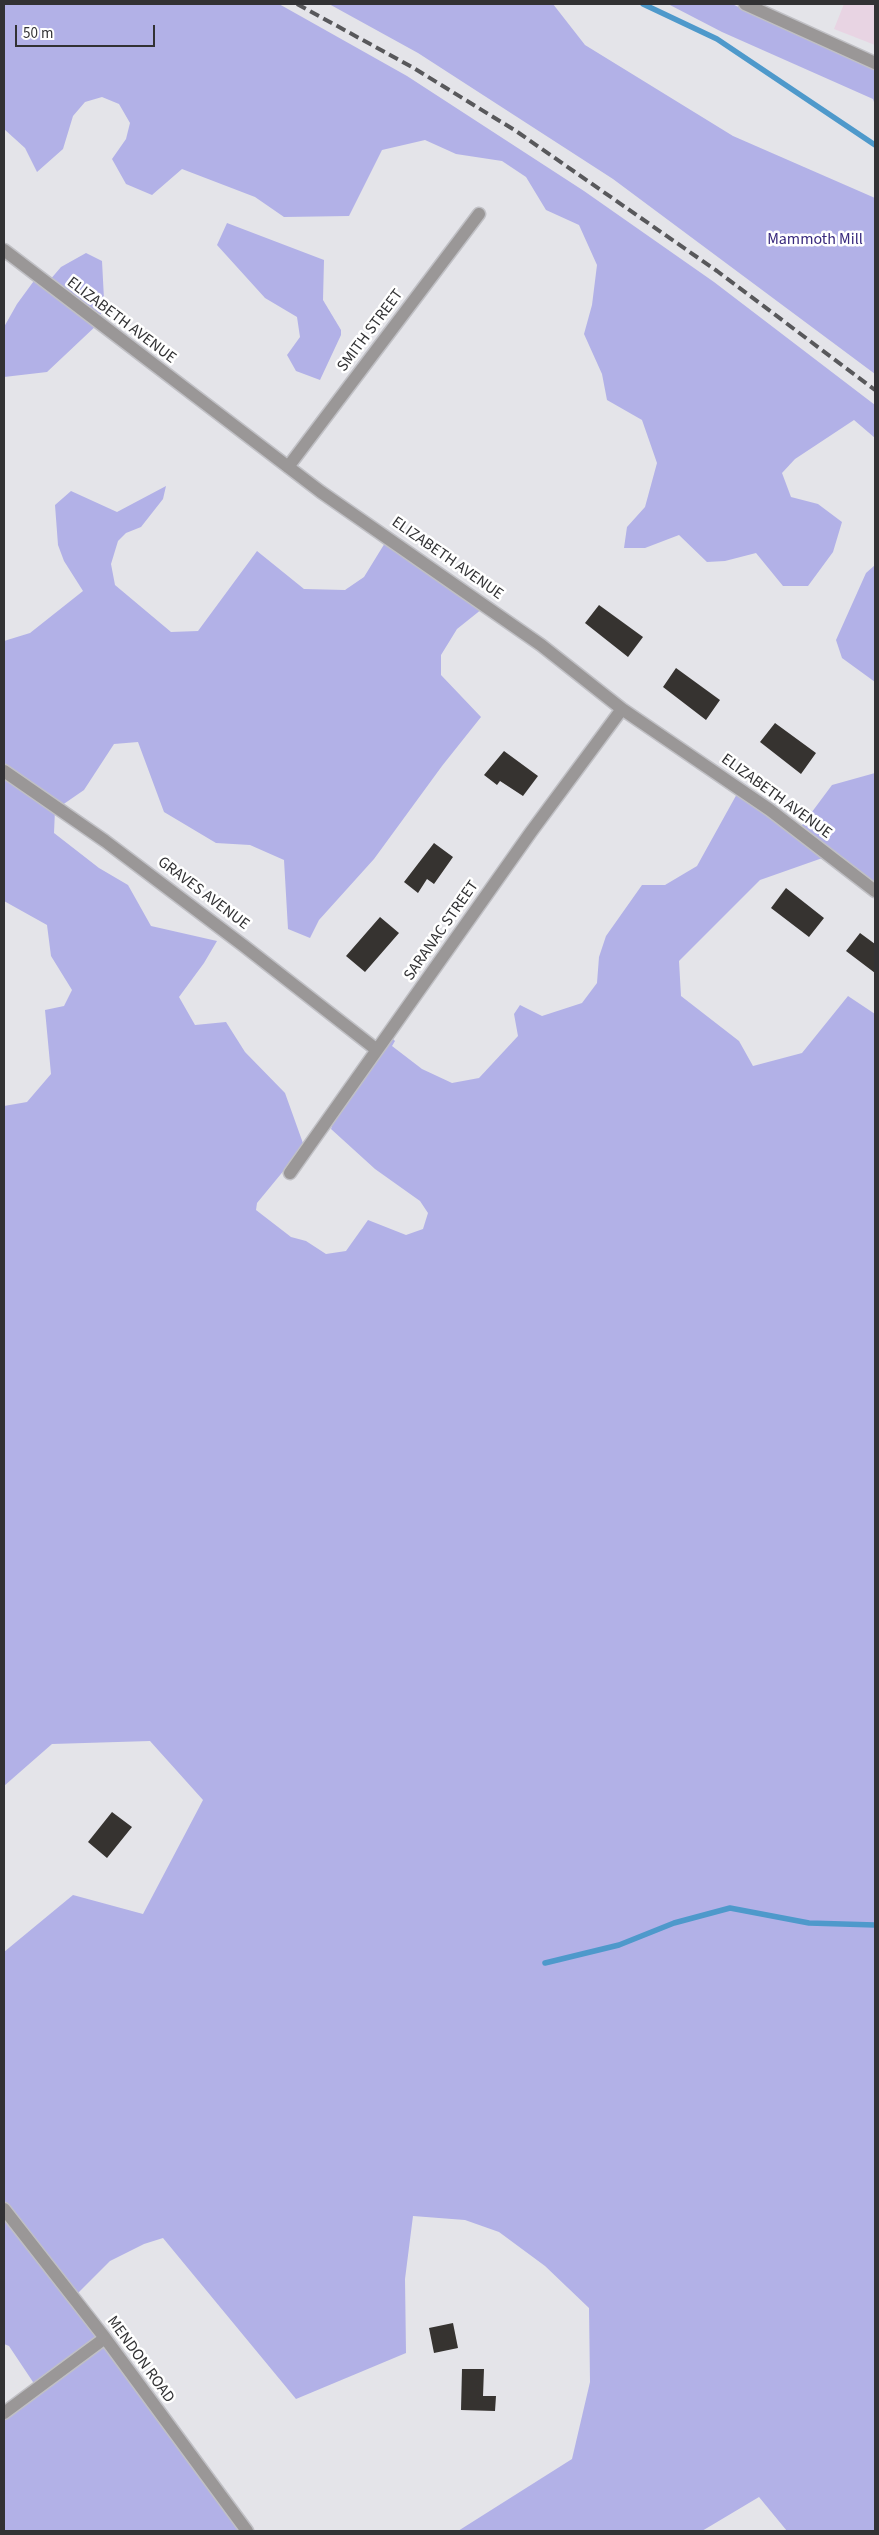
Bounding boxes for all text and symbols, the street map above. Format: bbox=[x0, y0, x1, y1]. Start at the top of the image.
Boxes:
scale bar bbox=[18, 15, 158, 47]
text: 50 m bbox=[23, 23, 53, 44]
park label: Mammoth Mill bbox=[767, 230, 863, 250]
street label: ELIZABETH AVENUE bbox=[63, 274, 179, 368]
street label: SMITH STREET bbox=[334, 286, 408, 376]
street label: ELIZABETH AVENUE bbox=[387, 513, 507, 605]
street label: ELIZABETH AVENUE bbox=[717, 750, 835, 844]
street label: GRAVES AVENUE bbox=[153, 853, 253, 935]
street label: SARANAC STREET bbox=[400, 877, 484, 985]
street label: MENDON ROAD bbox=[102, 2313, 178, 2407]

